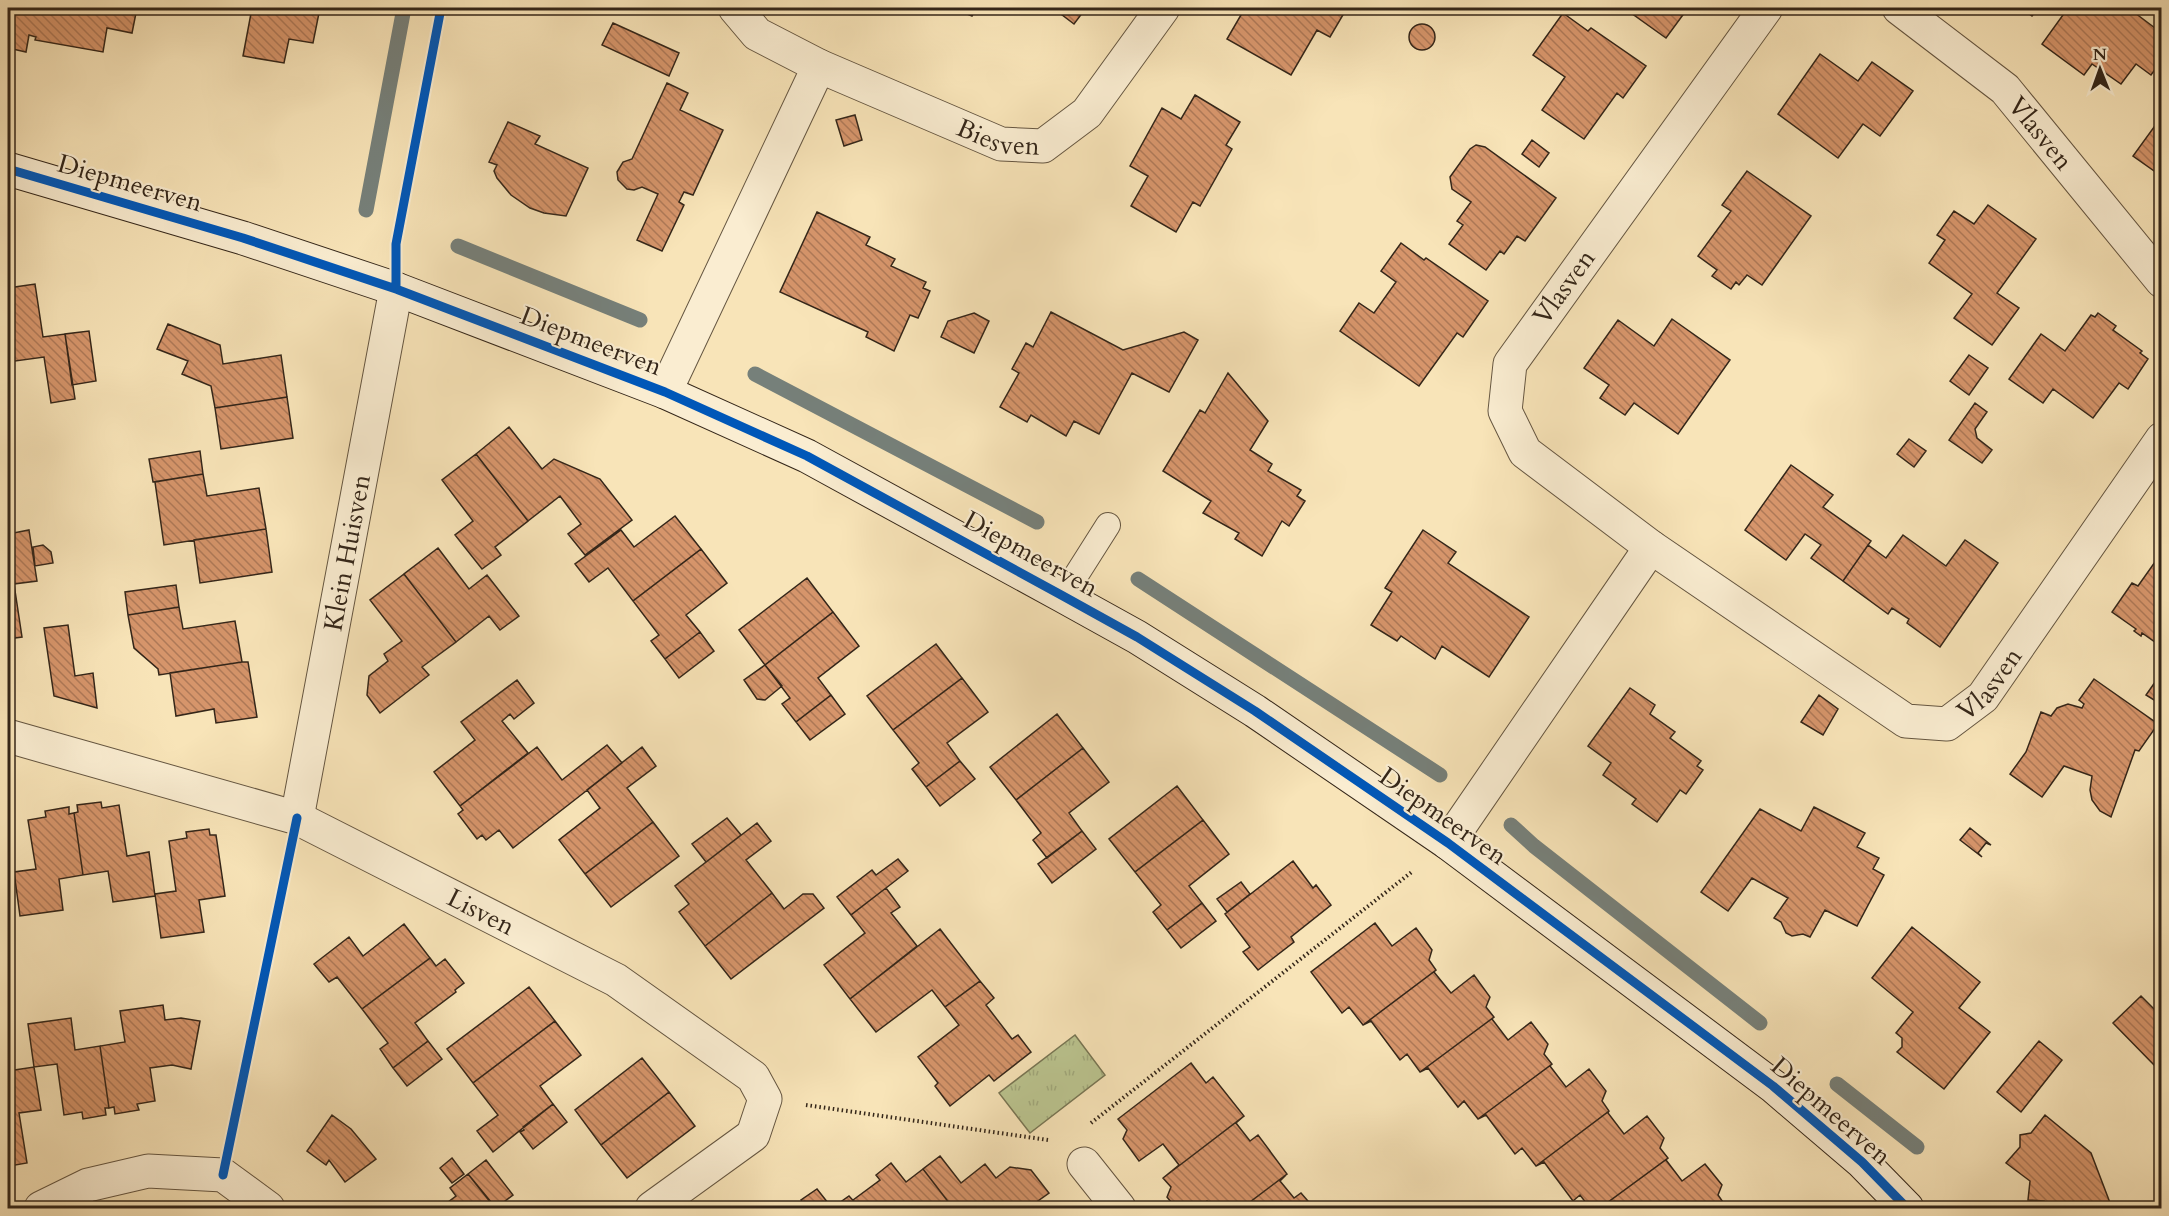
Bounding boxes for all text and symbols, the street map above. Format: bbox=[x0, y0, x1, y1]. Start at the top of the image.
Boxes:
north arrow bbox=[2070, 39, 2130, 99]
text: N bbox=[2093, 44, 2107, 66]
street label: Vlasven bbox=[2000, 89, 2082, 177]
street label: Biesven bbox=[951, 110, 1041, 163]
street label: Diepmeerven bbox=[54, 146, 207, 220]
street label: Vlasven bbox=[1525, 242, 1603, 332]
street label: Diepmeerven bbox=[515, 298, 667, 384]
street label: Klein Huisven bbox=[315, 471, 379, 634]
street label: Diepmeerven bbox=[957, 503, 1105, 606]
street label: Vlasven bbox=[1950, 640, 2030, 728]
street label: Diepmeerven bbox=[1372, 759, 1514, 873]
street label: Lisven bbox=[441, 880, 521, 943]
street label: Diepmeerven bbox=[1763, 1049, 1899, 1173]

